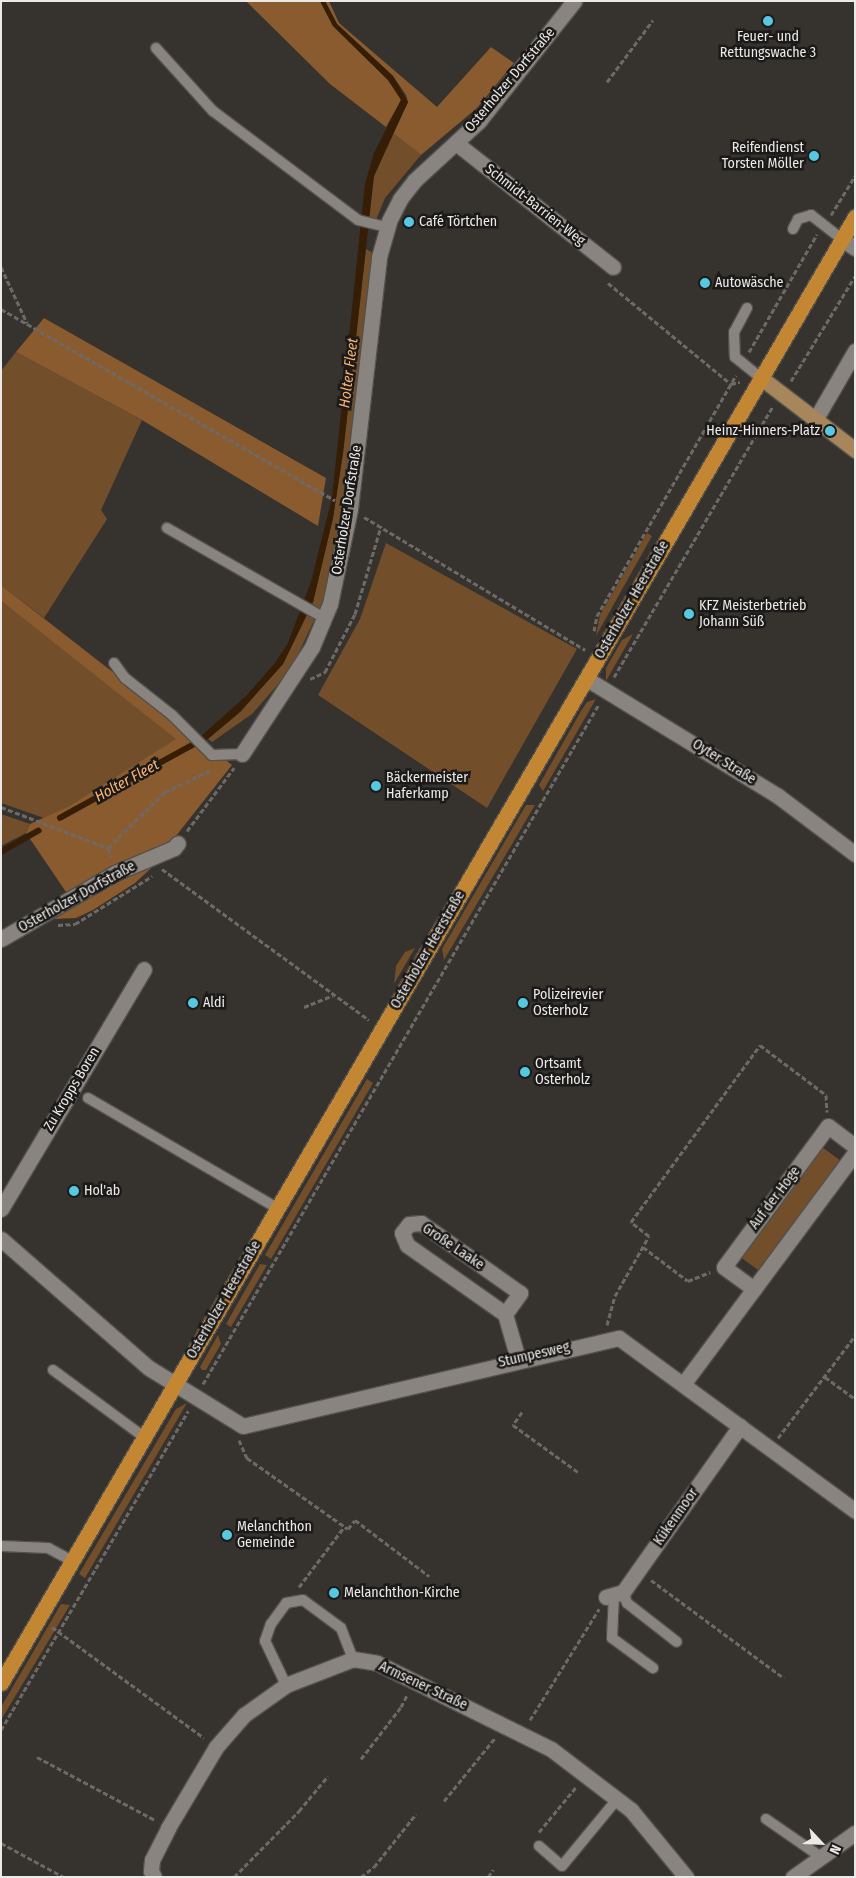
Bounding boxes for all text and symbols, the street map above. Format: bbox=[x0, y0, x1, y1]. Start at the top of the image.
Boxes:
marker: Feuer- und Rettungswache 3 bbox=[762, 15, 774, 27]
street label: Osterholzer Dorfstraße bbox=[461, 24, 559, 136]
place label: Feuer- und Rettungswache 3 bbox=[720, 29, 816, 62]
place label: Reifendienst Torsten Möller bbox=[722, 140, 804, 172]
marker: Reifendienst Torsten Möller bbox=[808, 150, 820, 162]
street label: Schmidt-Barrien-Weg bbox=[482, 161, 588, 249]
place label: Café Törtchen bbox=[419, 214, 497, 230]
marker: Café Törtchen bbox=[403, 216, 415, 228]
place label: Autowäsche bbox=[715, 275, 783, 291]
marker: Autowäsche bbox=[699, 277, 711, 289]
water label: Holter Fleet bbox=[336, 337, 362, 409]
place label: Heinz-Hinners-Platz bbox=[706, 423, 820, 439]
marker: Heinz-Hinners-Platz bbox=[824, 425, 836, 437]
street label: Osterholzer Dorfstraße bbox=[328, 444, 366, 576]
street label: Osterholzer Heerstraße bbox=[591, 538, 673, 662]
place label: KFZ Meisterbetrieb Johann Süß bbox=[699, 598, 806, 630]
marker: KFZ Meisterbetrieb Johann Süß bbox=[683, 608, 695, 620]
street label: Oyter Straße bbox=[689, 736, 759, 788]
water label: Holter Fleet bbox=[92, 756, 162, 806]
place label: Bäckermeister Haferkamp bbox=[386, 770, 468, 802]
marker: Bäckermeister Haferkamp bbox=[370, 780, 382, 792]
street label: Osterholzer Dorfstraße bbox=[16, 858, 138, 936]
street label: Osterholzer Heerstraße bbox=[387, 888, 469, 1012]
place label: Polizeirevier Osterholz bbox=[533, 987, 603, 1020]
place label: Aldi bbox=[203, 995, 225, 1011]
marker: Aldi bbox=[187, 997, 199, 1009]
marker: Polizeirevier Osterholz bbox=[517, 997, 529, 1009]
street label: Zu Kropps Boren bbox=[41, 1044, 103, 1134]
place label: Ortsamt Osterholz bbox=[535, 1056, 590, 1088]
marker: Ortsamt Osterholz bbox=[519, 1066, 531, 1078]
street label: Auf der Hoge bbox=[746, 1163, 804, 1233]
place label: Hol'ab bbox=[84, 1183, 120, 1199]
marker: Hol'ab bbox=[68, 1185, 80, 1197]
street label: Große Laake bbox=[419, 1220, 487, 1274]
street label: Osterholzer Heerstraße bbox=[183, 1238, 265, 1362]
street label: Stumpesweg bbox=[497, 1339, 571, 1371]
street label: Kükenmoor bbox=[650, 1485, 702, 1549]
place label: Melanchthon Gemeinde bbox=[237, 1519, 312, 1551]
marker: Melanchthon Gemeinde bbox=[221, 1529, 233, 1541]
place label: Melanchthon-Kirche bbox=[344, 1585, 460, 1601]
marker: Melanchthon-Kirche bbox=[328, 1587, 340, 1599]
street label: Armsener Straße bbox=[376, 1658, 470, 1714]
north arrow bbox=[796, 1818, 846, 1868]
text: N bbox=[826, 1842, 845, 1857]

